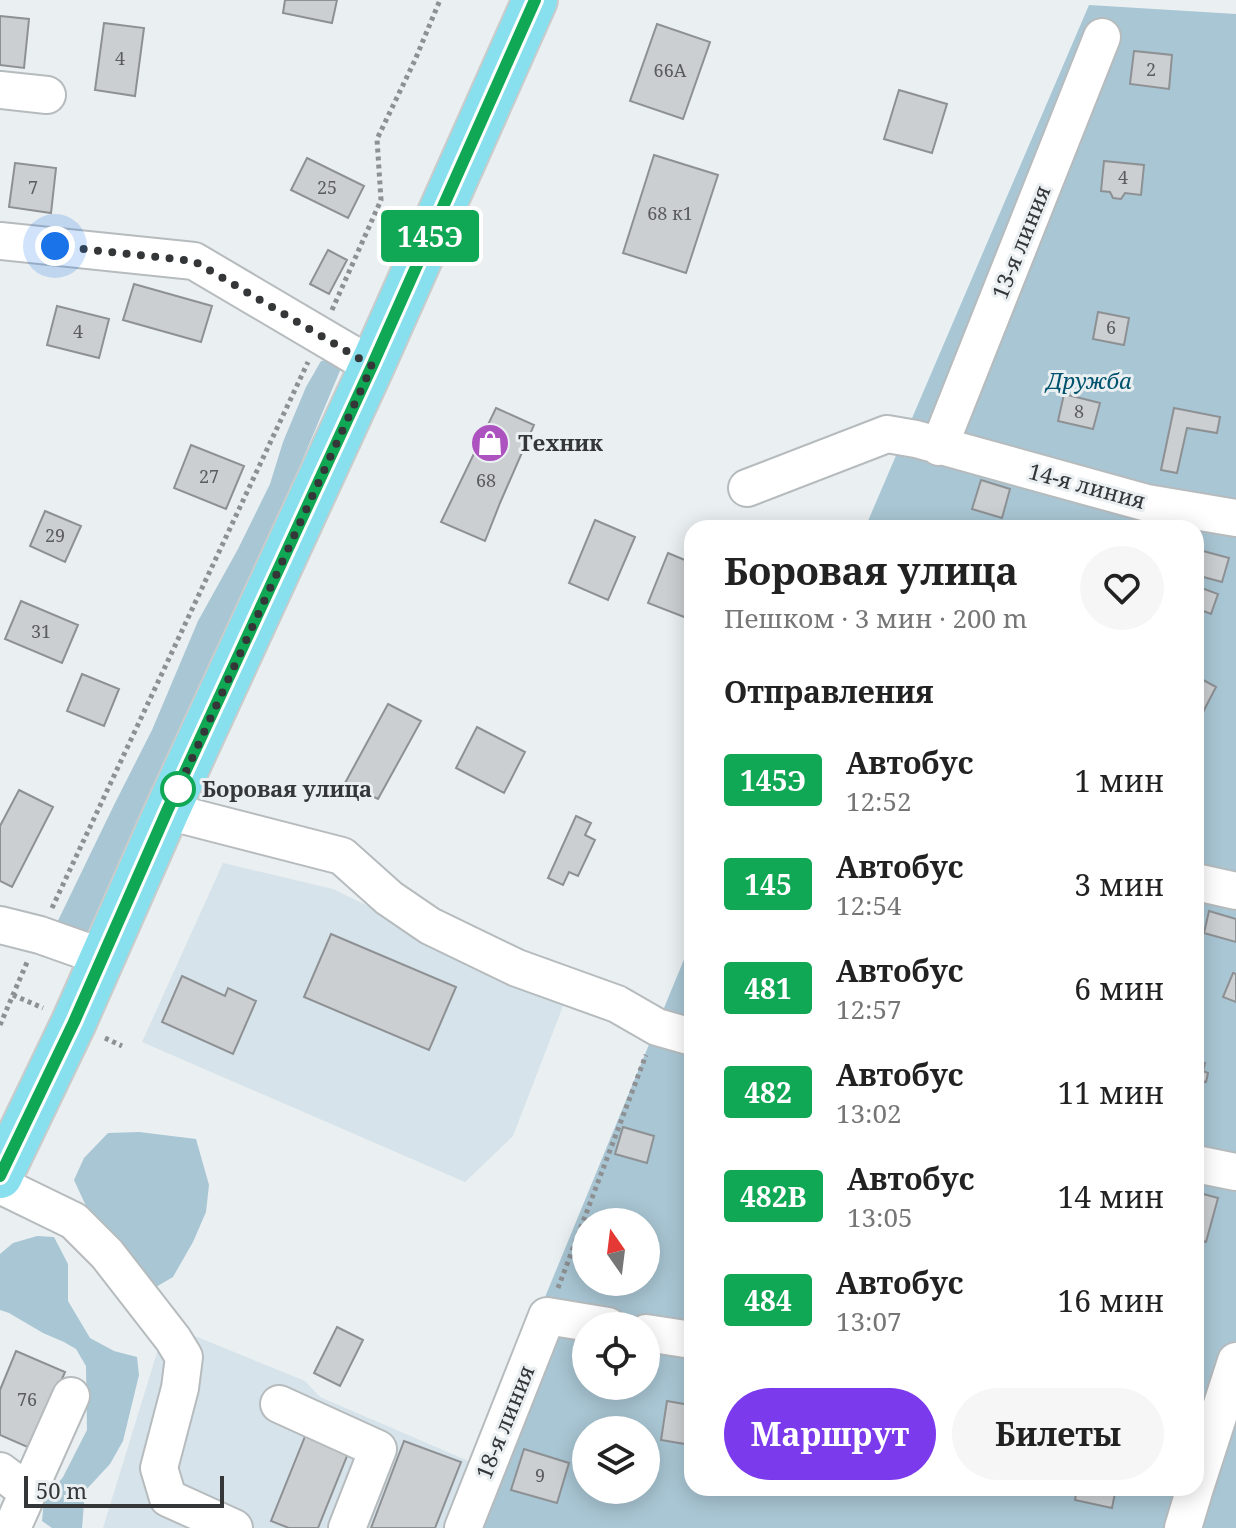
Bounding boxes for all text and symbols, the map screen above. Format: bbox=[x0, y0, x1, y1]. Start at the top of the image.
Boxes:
house number: 4 bbox=[115, 46, 125, 70]
house number: 2 bbox=[1146, 57, 1156, 81]
house number: 66А bbox=[654, 58, 687, 82]
house number: 4 bbox=[1118, 165, 1128, 189]
house number: 7 bbox=[28, 175, 38, 199]
house number: 25 bbox=[317, 175, 337, 199]
street label: 13-я линия bbox=[984, 180, 1056, 303]
house number: 68 к1 bbox=[647, 201, 693, 225]
line badge: 145Э bbox=[374, 210, 486, 262]
text: 145Э bbox=[397, 217, 463, 255]
your location bbox=[35, 226, 75, 266]
house number: 6 bbox=[1106, 315, 1116, 339]
house number: 4 bbox=[73, 319, 83, 343]
park label: Дружба bbox=[1044, 365, 1132, 395]
house number: 8 bbox=[1074, 399, 1084, 423]
shop icon: Техник bbox=[469, 422, 511, 464]
place label: Техник bbox=[518, 427, 603, 457]
street label: 14-я линия bbox=[1025, 455, 1149, 515]
house number: 27 bbox=[199, 464, 219, 488]
house number: 68 bbox=[476, 468, 496, 492]
house number: 29 bbox=[45, 523, 65, 547]
text: Боровая улица bbox=[724, 544, 1018, 596]
button: heart bbox=[1080, 546, 1164, 630]
text: Пешком · 3 мин · 200 m bbox=[724, 600, 1027, 636]
house number: 31 bbox=[31, 619, 51, 643]
text: Отправления bbox=[724, 671, 934, 712]
text: Автобус bbox=[846, 742, 973, 783]
text: 1 мин bbox=[1074, 760, 1164, 801]
text: 145Э bbox=[740, 761, 806, 799]
marker: Боровая улица bbox=[161, 772, 195, 806]
place label: Боровая улица bbox=[202, 773, 372, 803]
text: 12:52 bbox=[846, 783, 911, 819]
text: Автобус bbox=[836, 846, 963, 887]
text: 3 мин bbox=[1074, 864, 1164, 905]
text: 145 bbox=[744, 865, 792, 903]
text: 12:54 bbox=[836, 887, 902, 923]
text: Автобус bbox=[836, 950, 963, 991]
text: 6 мин bbox=[1074, 968, 1164, 1009]
text: 481 bbox=[744, 969, 792, 1007]
text: 12:57 bbox=[836, 991, 902, 1027]
text: Автобус bbox=[836, 1054, 963, 1095]
text: 11 мин bbox=[1058, 1072, 1164, 1113]
text: 482 bbox=[744, 1073, 792, 1111]
text: 13:02 bbox=[836, 1095, 902, 1131]
text: Автобус bbox=[847, 1158, 974, 1199]
text: 14 мин bbox=[1058, 1176, 1164, 1217]
text: 482В bbox=[740, 1177, 807, 1215]
text: 13:05 bbox=[847, 1199, 912, 1235]
north arrow bbox=[572, 1208, 660, 1296]
map controls bbox=[572, 1208, 660, 1504]
text: Автобус bbox=[836, 1262, 963, 1303]
text: 16 мин bbox=[1058, 1280, 1164, 1321]
text: 484 bbox=[744, 1281, 792, 1319]
text: 13:07 bbox=[836, 1303, 902, 1339]
button: locate bbox=[572, 1312, 660, 1400]
street label: 18-я линия bbox=[468, 1360, 540, 1483]
house number: 76 bbox=[17, 1387, 37, 1411]
button: Маршрут bbox=[724, 1388, 936, 1480]
button: Билеты bbox=[952, 1388, 1164, 1480]
button: layers bbox=[572, 1416, 660, 1504]
house number: 9 bbox=[535, 1463, 545, 1487]
scale bar bbox=[24, 1472, 224, 1508]
text: 50 m bbox=[36, 1475, 87, 1505]

